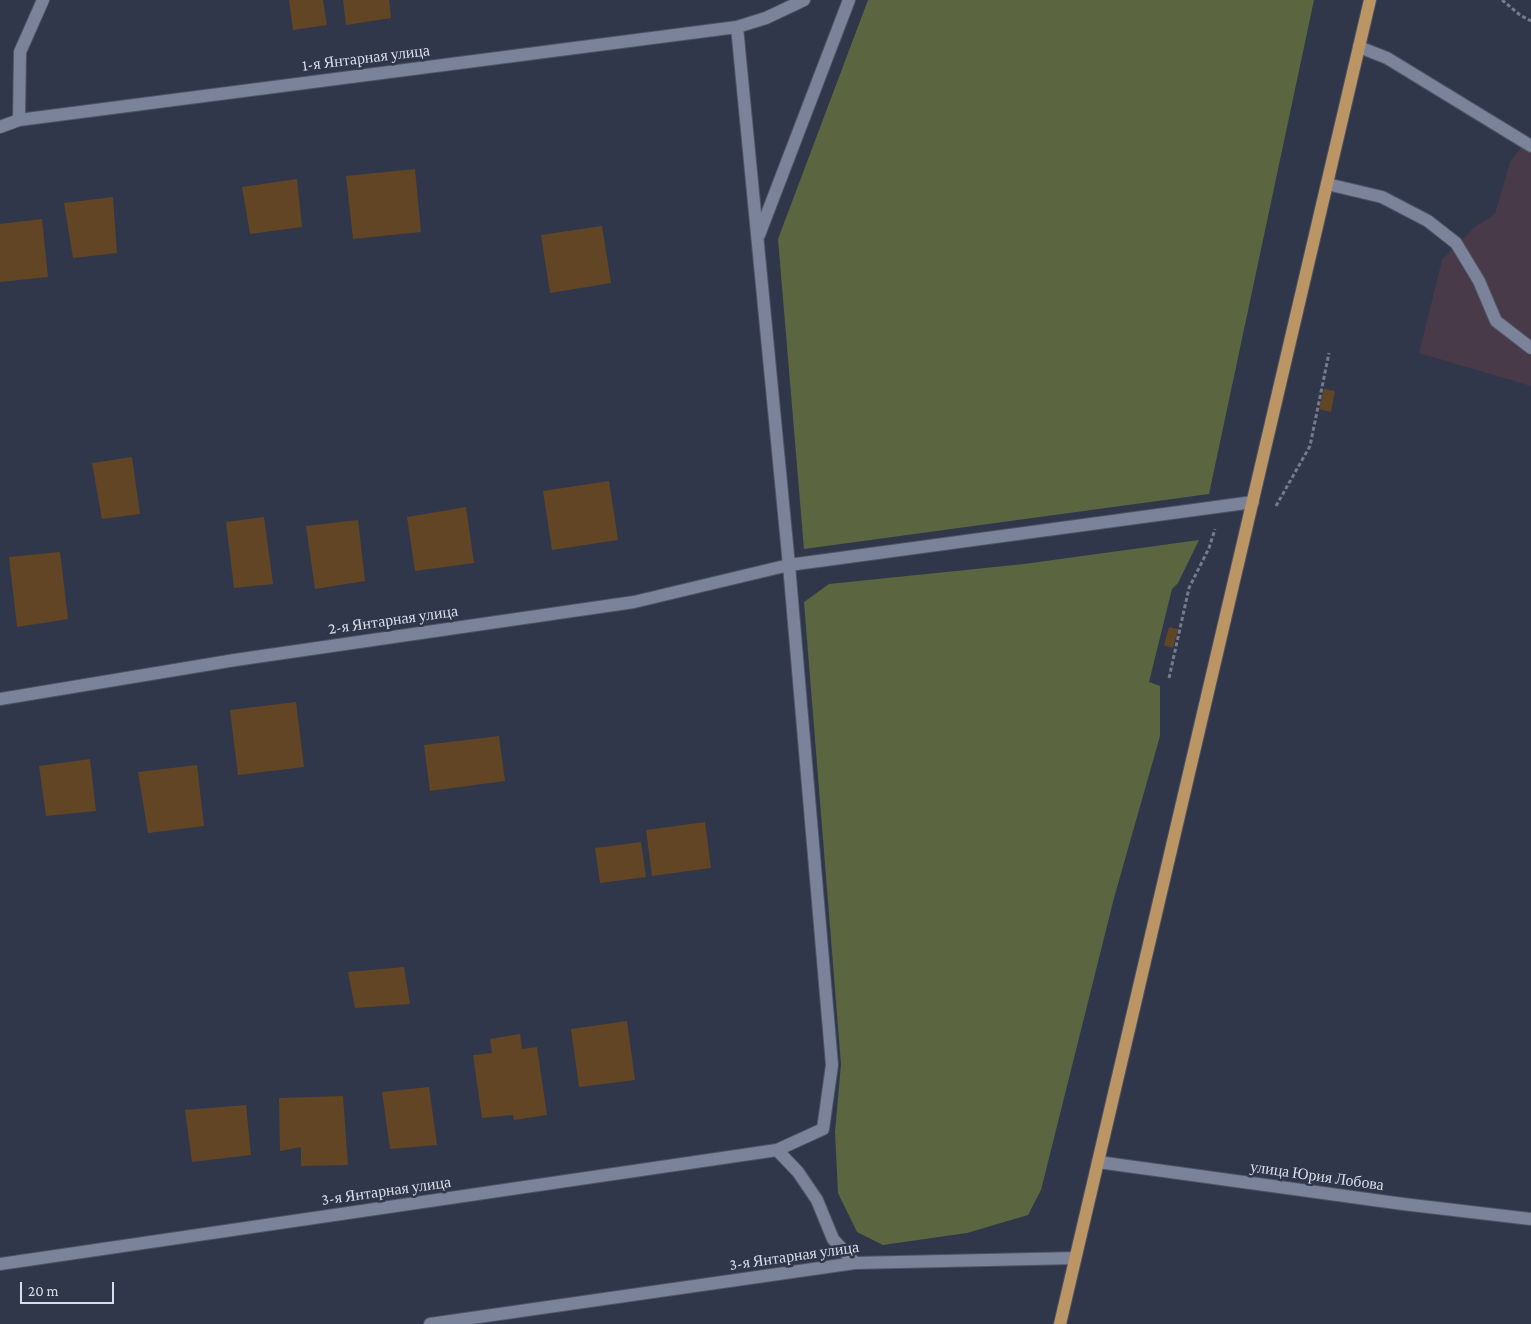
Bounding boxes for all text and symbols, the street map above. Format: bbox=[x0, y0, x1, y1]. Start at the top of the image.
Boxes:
street label: 1-я Янтарная улица bbox=[301, 41, 431, 75]
street label: 2-я Янтарная улица bbox=[327, 601, 459, 639]
street label: улица Юрия Лобова bbox=[1249, 1157, 1385, 1195]
street label: 3-я Янтарная улица bbox=[320, 1172, 452, 1210]
street label: 3-я Янтарная улица bbox=[728, 1237, 860, 1275]
scale bar bbox=[22, 1272, 116, 1304]
text: 20 m bbox=[28, 1283, 59, 1299]

